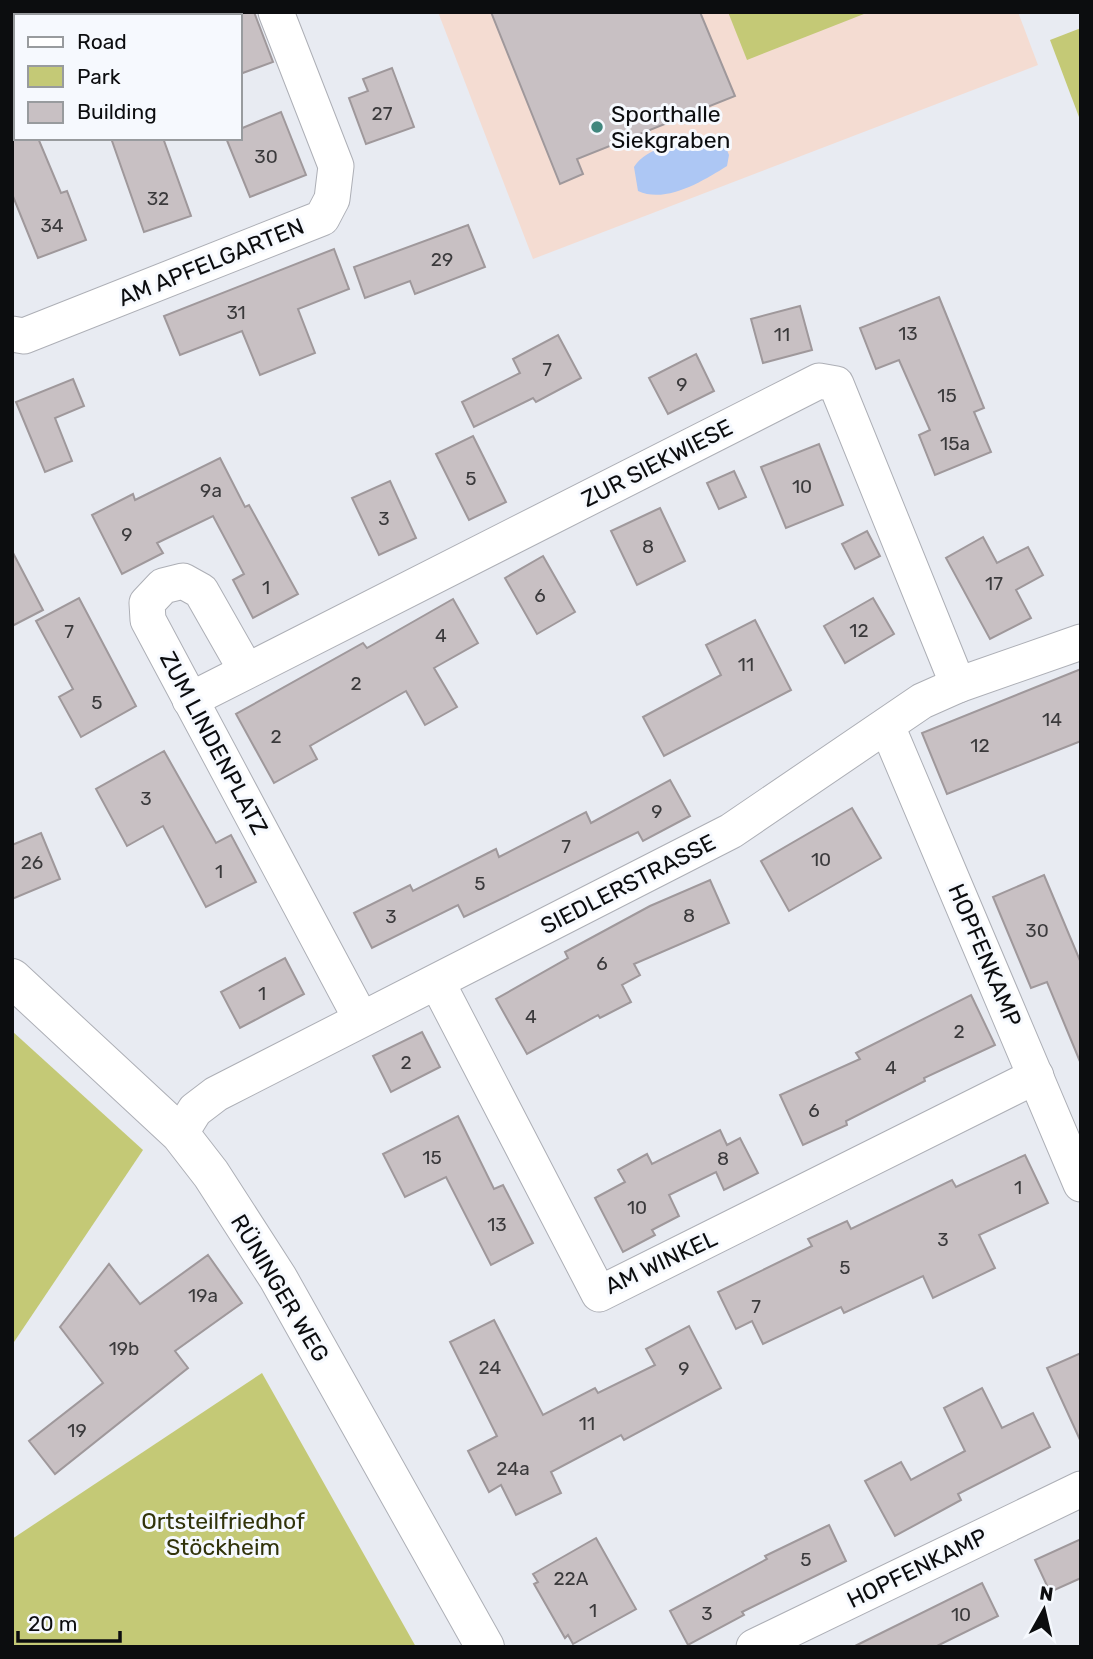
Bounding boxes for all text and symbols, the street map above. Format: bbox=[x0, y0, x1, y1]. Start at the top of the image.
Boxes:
legend bbox=[14, 14, 242, 140]
text: Road bbox=[77, 29, 127, 54]
text: Park bbox=[77, 64, 121, 89]
text: Building bbox=[77, 99, 157, 124]
place label: Sporthalle Siekgraben bbox=[611, 100, 731, 154]
house number: 27 bbox=[372, 102, 393, 125]
marker: Sporthalle Siekgraben bbox=[589, 119, 605, 135]
house number: 30 bbox=[254, 145, 278, 168]
house number: 32 bbox=[147, 187, 169, 210]
street label: AM APFELGARTEN bbox=[114, 212, 308, 312]
house number: 34 bbox=[40, 214, 64, 237]
house number: 29 bbox=[431, 248, 453, 271]
house number: 31 bbox=[226, 301, 246, 324]
house number: 13 bbox=[898, 322, 918, 345]
house number: 11 bbox=[774, 323, 790, 346]
house number: 7 bbox=[542, 358, 552, 381]
house number: 9 bbox=[676, 373, 688, 396]
house number: 15 bbox=[937, 384, 957, 407]
street label: ZUR SIEKWIESE bbox=[577, 413, 737, 513]
house number: 15a bbox=[940, 432, 970, 455]
house number: 5 bbox=[465, 467, 477, 490]
house number: 10 bbox=[792, 475, 812, 498]
house number: 9a bbox=[200, 479, 222, 502]
house number: 3 bbox=[378, 507, 390, 530]
house number: 9 bbox=[121, 523, 133, 546]
house number: 8 bbox=[642, 535, 654, 558]
house number: 17 bbox=[985, 572, 1003, 595]
house number: 1 bbox=[262, 576, 270, 599]
house number: 6 bbox=[534, 584, 546, 607]
house number: 12 bbox=[849, 619, 869, 642]
house number: 7 bbox=[64, 620, 74, 643]
house number: 4 bbox=[435, 624, 447, 647]
street label: ZUM LINDENPLATZ bbox=[154, 647, 274, 839]
house number: 11 bbox=[738, 653, 754, 676]
house number: 2 bbox=[350, 672, 362, 695]
house number: 5 bbox=[91, 691, 103, 714]
house number: 14 bbox=[1042, 708, 1062, 731]
house number: 2 bbox=[270, 725, 282, 748]
house number: 12 bbox=[970, 734, 990, 757]
house number: 3 bbox=[140, 787, 152, 810]
house number: 9 bbox=[651, 800, 663, 823]
street label: SIEDLERSTRASSE bbox=[536, 828, 720, 940]
house number: 7 bbox=[561, 835, 571, 858]
house number: 10 bbox=[811, 848, 831, 871]
house number: 26 bbox=[21, 851, 43, 874]
house number: 1 bbox=[215, 860, 223, 883]
house number: 5 bbox=[474, 872, 486, 895]
street label: HOPFENKAMP bbox=[942, 879, 1028, 1031]
house number: 8 bbox=[683, 904, 695, 927]
house number: 3 bbox=[385, 905, 397, 928]
house number: 30 bbox=[1025, 919, 1049, 942]
house number: 6 bbox=[596, 952, 608, 975]
house number: 1 bbox=[258, 982, 266, 1005]
house number: 4 bbox=[525, 1005, 537, 1028]
house number: 2 bbox=[953, 1020, 965, 1043]
house number: 2 bbox=[400, 1051, 412, 1074]
house number: 4 bbox=[885, 1056, 897, 1079]
house number: 6 bbox=[808, 1099, 820, 1122]
house number: 15 bbox=[422, 1146, 442, 1169]
house number: 8 bbox=[717, 1147, 729, 1170]
house number: 1 bbox=[1014, 1176, 1022, 1199]
house number: 10 bbox=[627, 1196, 647, 1219]
street label: RÜNINGER WEG bbox=[225, 1209, 335, 1367]
house number: 13 bbox=[487, 1213, 507, 1236]
street label: AM WINKEL bbox=[601, 1224, 721, 1300]
house number: 3 bbox=[937, 1228, 949, 1251]
house number: 5 bbox=[839, 1256, 851, 1279]
house number: 19a bbox=[188, 1284, 218, 1307]
house number: 7 bbox=[751, 1295, 761, 1318]
house number: 19b bbox=[109, 1337, 139, 1360]
house number: 24 bbox=[479, 1356, 502, 1379]
house number: 9 bbox=[678, 1357, 690, 1380]
house number: 11 bbox=[579, 1412, 595, 1435]
house number: 19 bbox=[67, 1419, 87, 1442]
house number: 24a bbox=[496, 1457, 530, 1480]
park label: Ortsteilfriedhof Stöckheim bbox=[141, 1507, 305, 1561]
street label: HOPFENKAMP bbox=[842, 1522, 992, 1614]
house number: 5 bbox=[800, 1548, 812, 1571]
house number: 22A bbox=[553, 1567, 589, 1590]
north arrow bbox=[1009, 1575, 1079, 1645]
text: N bbox=[1038, 1581, 1055, 1606]
house number: 1 bbox=[589, 1599, 597, 1622]
scale bar bbox=[18, 1600, 119, 1644]
house number: 3 bbox=[701, 1602, 713, 1625]
house number: 10 bbox=[951, 1603, 971, 1626]
text: 20 m bbox=[28, 1611, 77, 1636]

